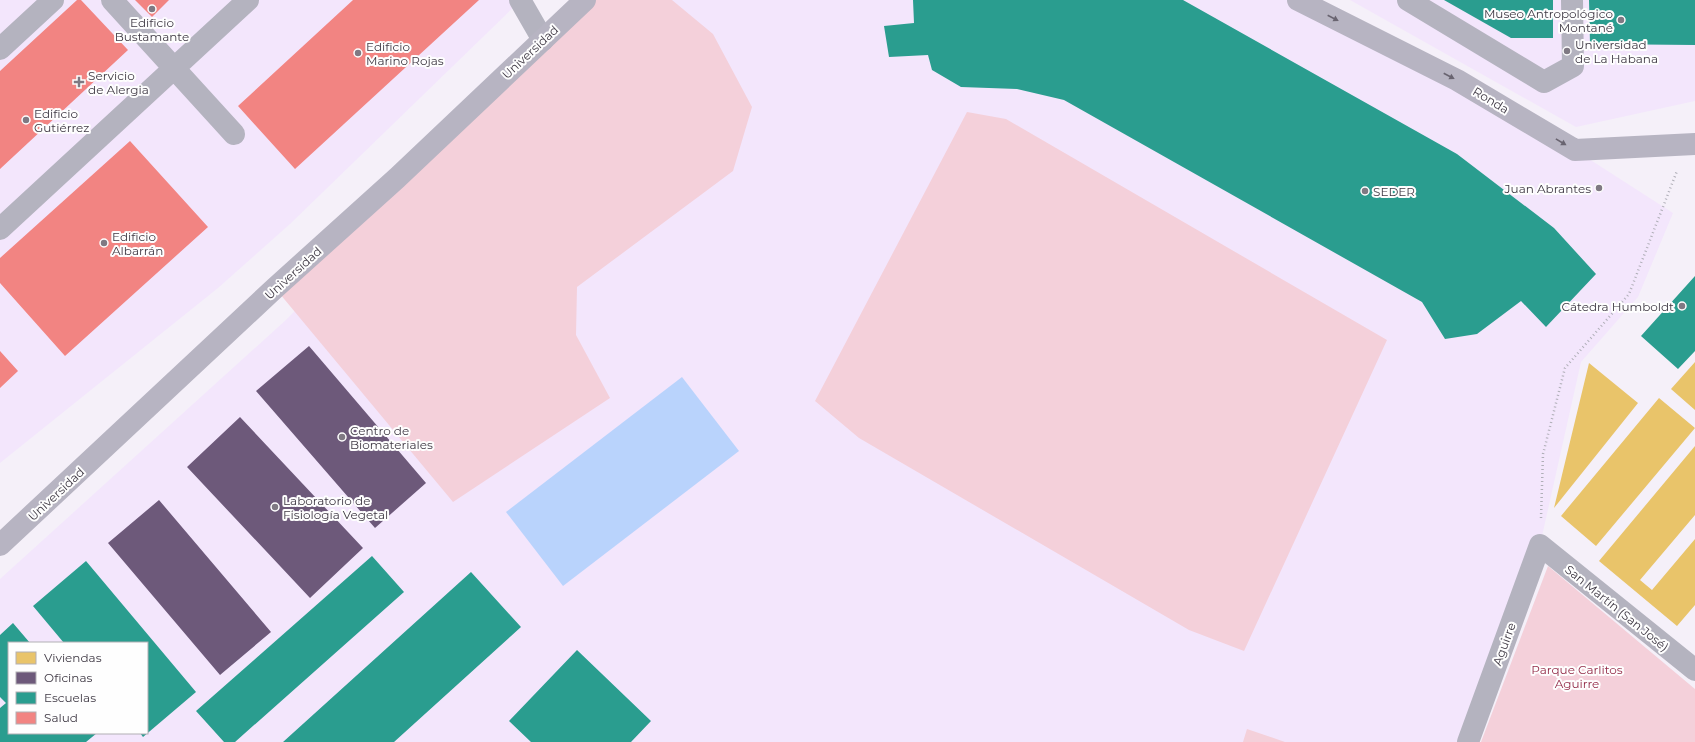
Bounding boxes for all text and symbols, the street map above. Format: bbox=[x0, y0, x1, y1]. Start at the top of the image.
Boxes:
marker: Edificio Bustamante bbox=[147, 4, 157, 14]
place label: Museo Antropológico Montané bbox=[1484, 6, 1613, 35]
one-way arrow bbox=[1327, 14, 1339, 21]
place label: Edificio Bustamante bbox=[115, 15, 189, 44]
marker: Museo Antropológico Montané bbox=[1616, 15, 1626, 25]
street label: Universidad bbox=[499, 22, 561, 82]
place label: Universidad de La Habana bbox=[1575, 37, 1658, 66]
place label: Edificio Marino Rojas bbox=[366, 39, 444, 68]
marker: Universidad de La Habana bbox=[1562, 46, 1572, 56]
marker: Edificio Marino Rojas bbox=[353, 48, 363, 58]
place label: Servicio de Alergia bbox=[88, 68, 149, 97]
one-way arrow bbox=[1443, 73, 1455, 79]
marker: Servicio de Alergia bbox=[73, 76, 85, 88]
street label: Ronda bbox=[1470, 83, 1512, 117]
place label: Edificio Gutiérrez bbox=[34, 106, 89, 135]
marker: Edificio Gutiérrez bbox=[21, 115, 31, 125]
one-way arrow bbox=[1555, 138, 1567, 145]
place label: Juan Abrantes bbox=[1504, 181, 1591, 196]
marker: Juan Abrantes bbox=[1594, 183, 1604, 193]
place label: SEDER bbox=[1373, 184, 1415, 199]
marker: SEDER bbox=[1360, 186, 1370, 196]
place label: Edificio Albarrán bbox=[112, 229, 163, 258]
marker: Edificio Albarrán bbox=[99, 238, 109, 248]
street label: Universidad bbox=[261, 243, 325, 303]
place label: Cátedra Humboldt bbox=[1562, 299, 1674, 314]
marker: Cátedra Humboldt bbox=[1677, 301, 1687, 311]
place label: Centro de Biomateriales bbox=[350, 423, 433, 452]
marker: Centro de Biomateriales bbox=[337, 432, 347, 442]
street label: Universidad bbox=[25, 464, 87, 524]
place label: Laboratorio de Fisiología Vegetal bbox=[283, 493, 388, 522]
marker: Laboratorio de Fisiología Vegetal bbox=[270, 502, 280, 512]
street label: San Martín (San José) bbox=[1562, 562, 1672, 654]
street label: Aguirre bbox=[1489, 620, 1519, 668]
legend bbox=[8, 642, 148, 734]
text: Viviendas bbox=[44, 650, 102, 665]
park label: Parque Carlitos Aguirre bbox=[1531, 662, 1623, 691]
text: Oficinas bbox=[44, 670, 93, 685]
text: Escuelas bbox=[44, 690, 96, 705]
text: Salud bbox=[44, 710, 78, 725]

